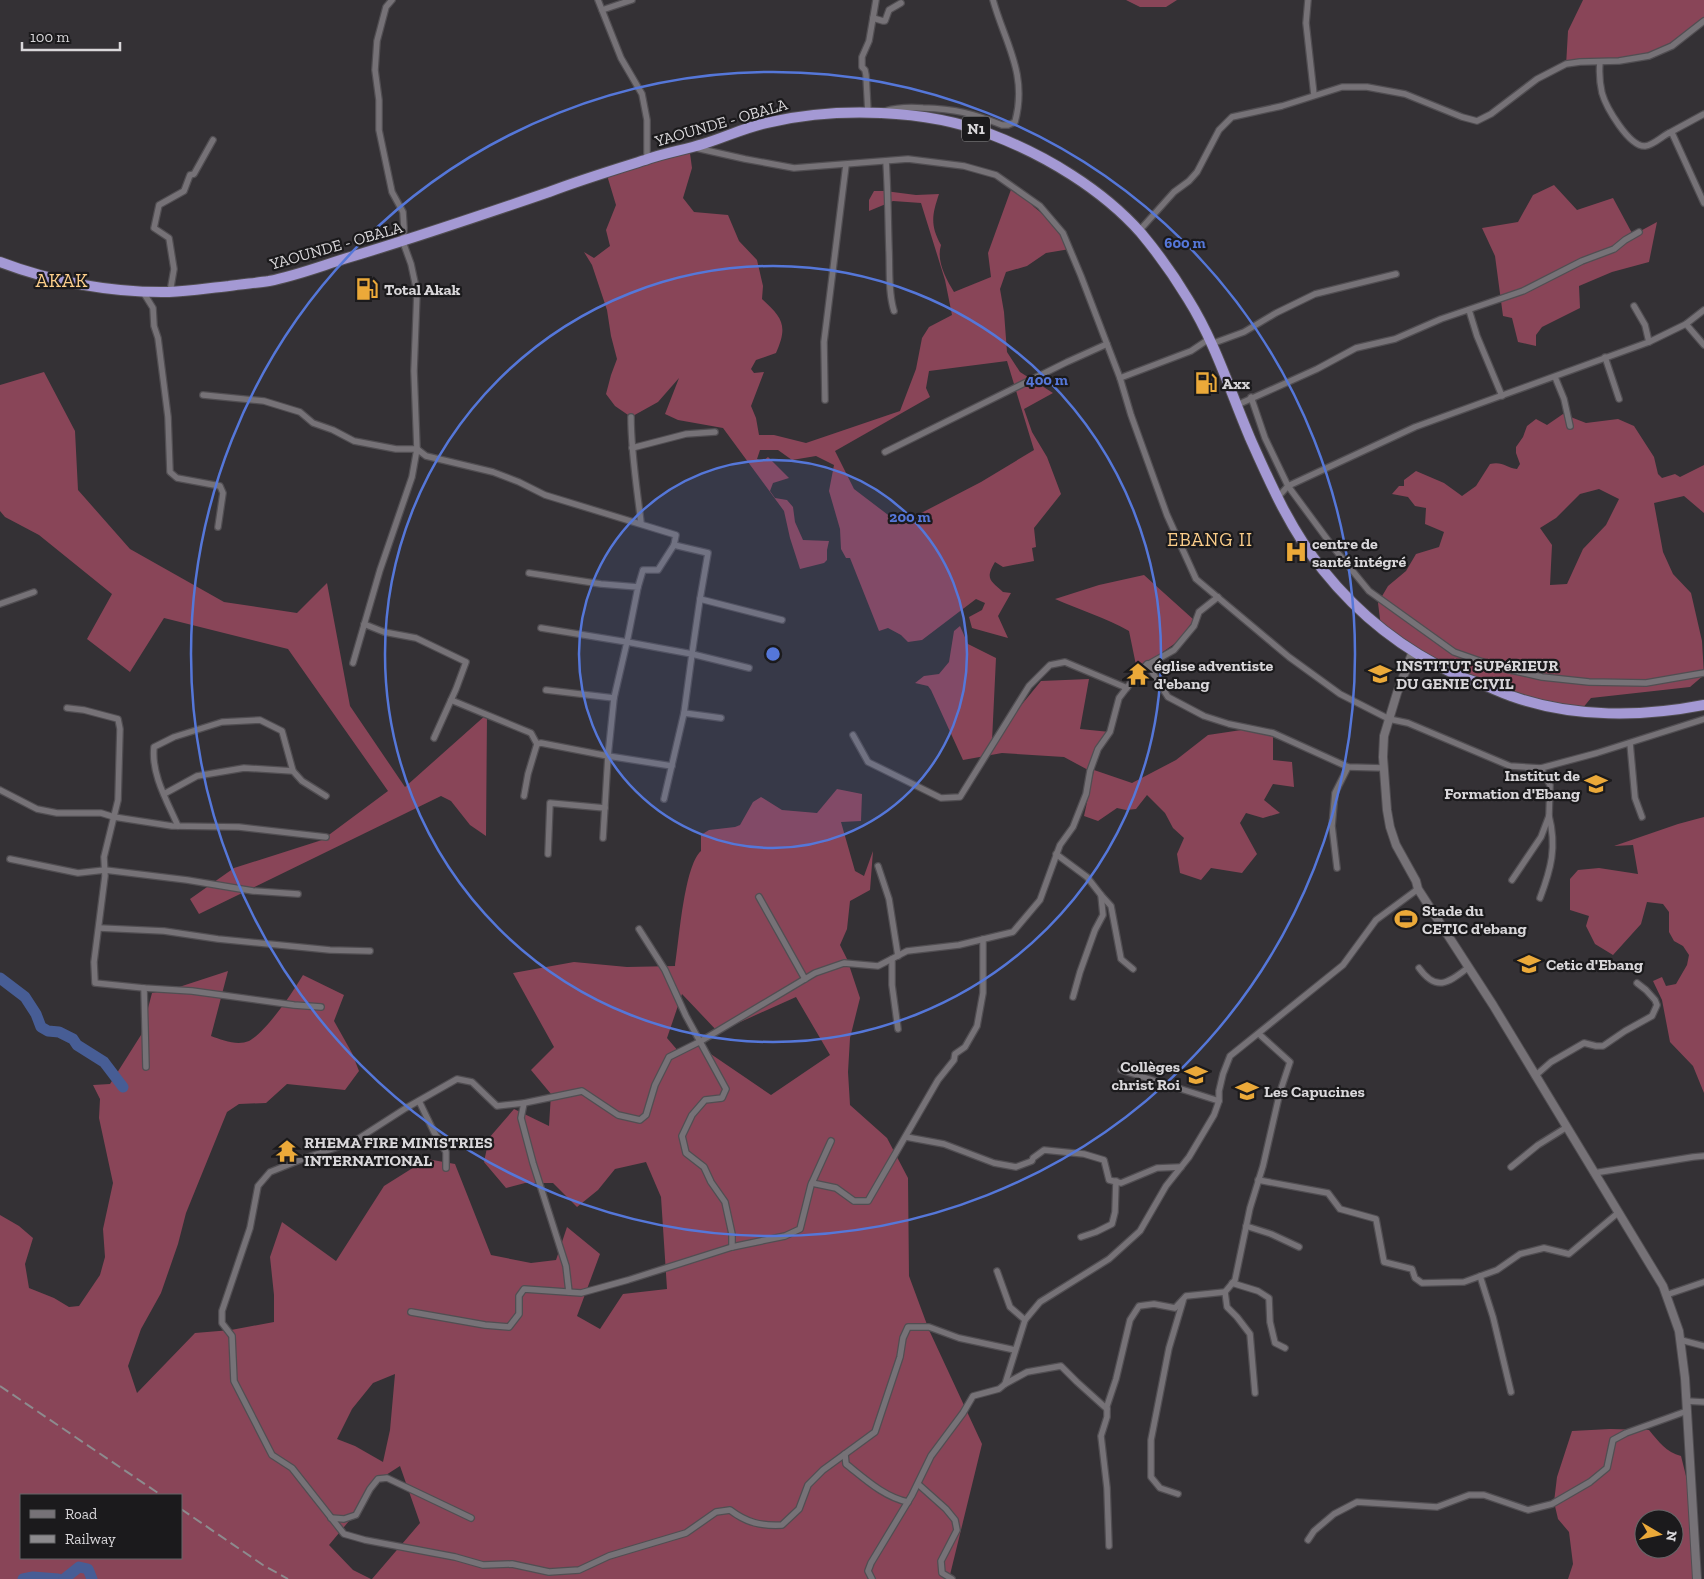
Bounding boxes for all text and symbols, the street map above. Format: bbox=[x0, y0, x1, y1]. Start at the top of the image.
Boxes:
scale bar bbox=[22, 20, 120, 52]
text: 100 m bbox=[30, 28, 69, 46]
street label: YAOUNDE - OBALA bbox=[652, 94, 790, 151]
road number: N1 bbox=[962, 116, 990, 142]
street label: YAOUNDE - OBALA bbox=[267, 217, 405, 274]
text: 600 m bbox=[1164, 234, 1206, 252]
district label: AKAK bbox=[35, 269, 89, 292]
fuel station icon: Total Akak bbox=[354, 276, 380, 302]
place label: Total Akak bbox=[384, 280, 461, 299]
fuel station icon: Axx bbox=[1193, 370, 1219, 396]
text: 400 m bbox=[1026, 371, 1068, 389]
place label: Axx bbox=[1222, 374, 1251, 393]
text: 200 m bbox=[889, 508, 931, 526]
district label: EBANG II bbox=[1167, 528, 1253, 551]
place label: centre de santé intégré bbox=[1312, 534, 1407, 571]
hospital icon: centre de santé intégré bbox=[1283, 539, 1309, 565]
centre of rings bbox=[764, 645, 782, 663]
place label: église adventiste d'ebang bbox=[1154, 656, 1274, 693]
place label: INSTITUT SUPéRIEUR DU GENIE CIVIL bbox=[1396, 656, 1559, 693]
temple icon: église adventiste d'ebang bbox=[1125, 661, 1151, 687]
school or university icon: INSTITUT SUPéRIEUR DU GENIE CIVIL bbox=[1367, 661, 1393, 687]
place label: Institut de Formation d'Ebang bbox=[1444, 766, 1580, 803]
school or university icon: Institut de Formation d'Ebang bbox=[1583, 771, 1609, 797]
place label: Stade du CETIC d'ebang bbox=[1422, 901, 1526, 938]
sports icon: Stade du CETIC d'ebang bbox=[1393, 906, 1419, 932]
school or university icon: Cetic d'Ebang bbox=[1516, 951, 1542, 977]
place label: Cetic d'Ebang bbox=[1546, 955, 1643, 974]
place label: Collèges christ Roi bbox=[1111, 1057, 1180, 1094]
school or university icon: Collèges christ Roi bbox=[1183, 1062, 1209, 1088]
school or university icon: Les Capucines bbox=[1234, 1078, 1260, 1104]
place label: Les Capucines bbox=[1264, 1082, 1365, 1101]
place label: RHEMA FIRE MINISTRIES INTERNATIONAL bbox=[304, 1133, 493, 1170]
temple icon: RHEMA FIRE MINISTRIES INTERNATIONAL bbox=[274, 1138, 300, 1164]
legend bbox=[20, 1494, 182, 1559]
text: Road bbox=[65, 1505, 98, 1523]
north arrow bbox=[1634, 1509, 1684, 1559]
text: N bbox=[1662, 1529, 1681, 1543]
text: Railway bbox=[65, 1530, 116, 1548]

